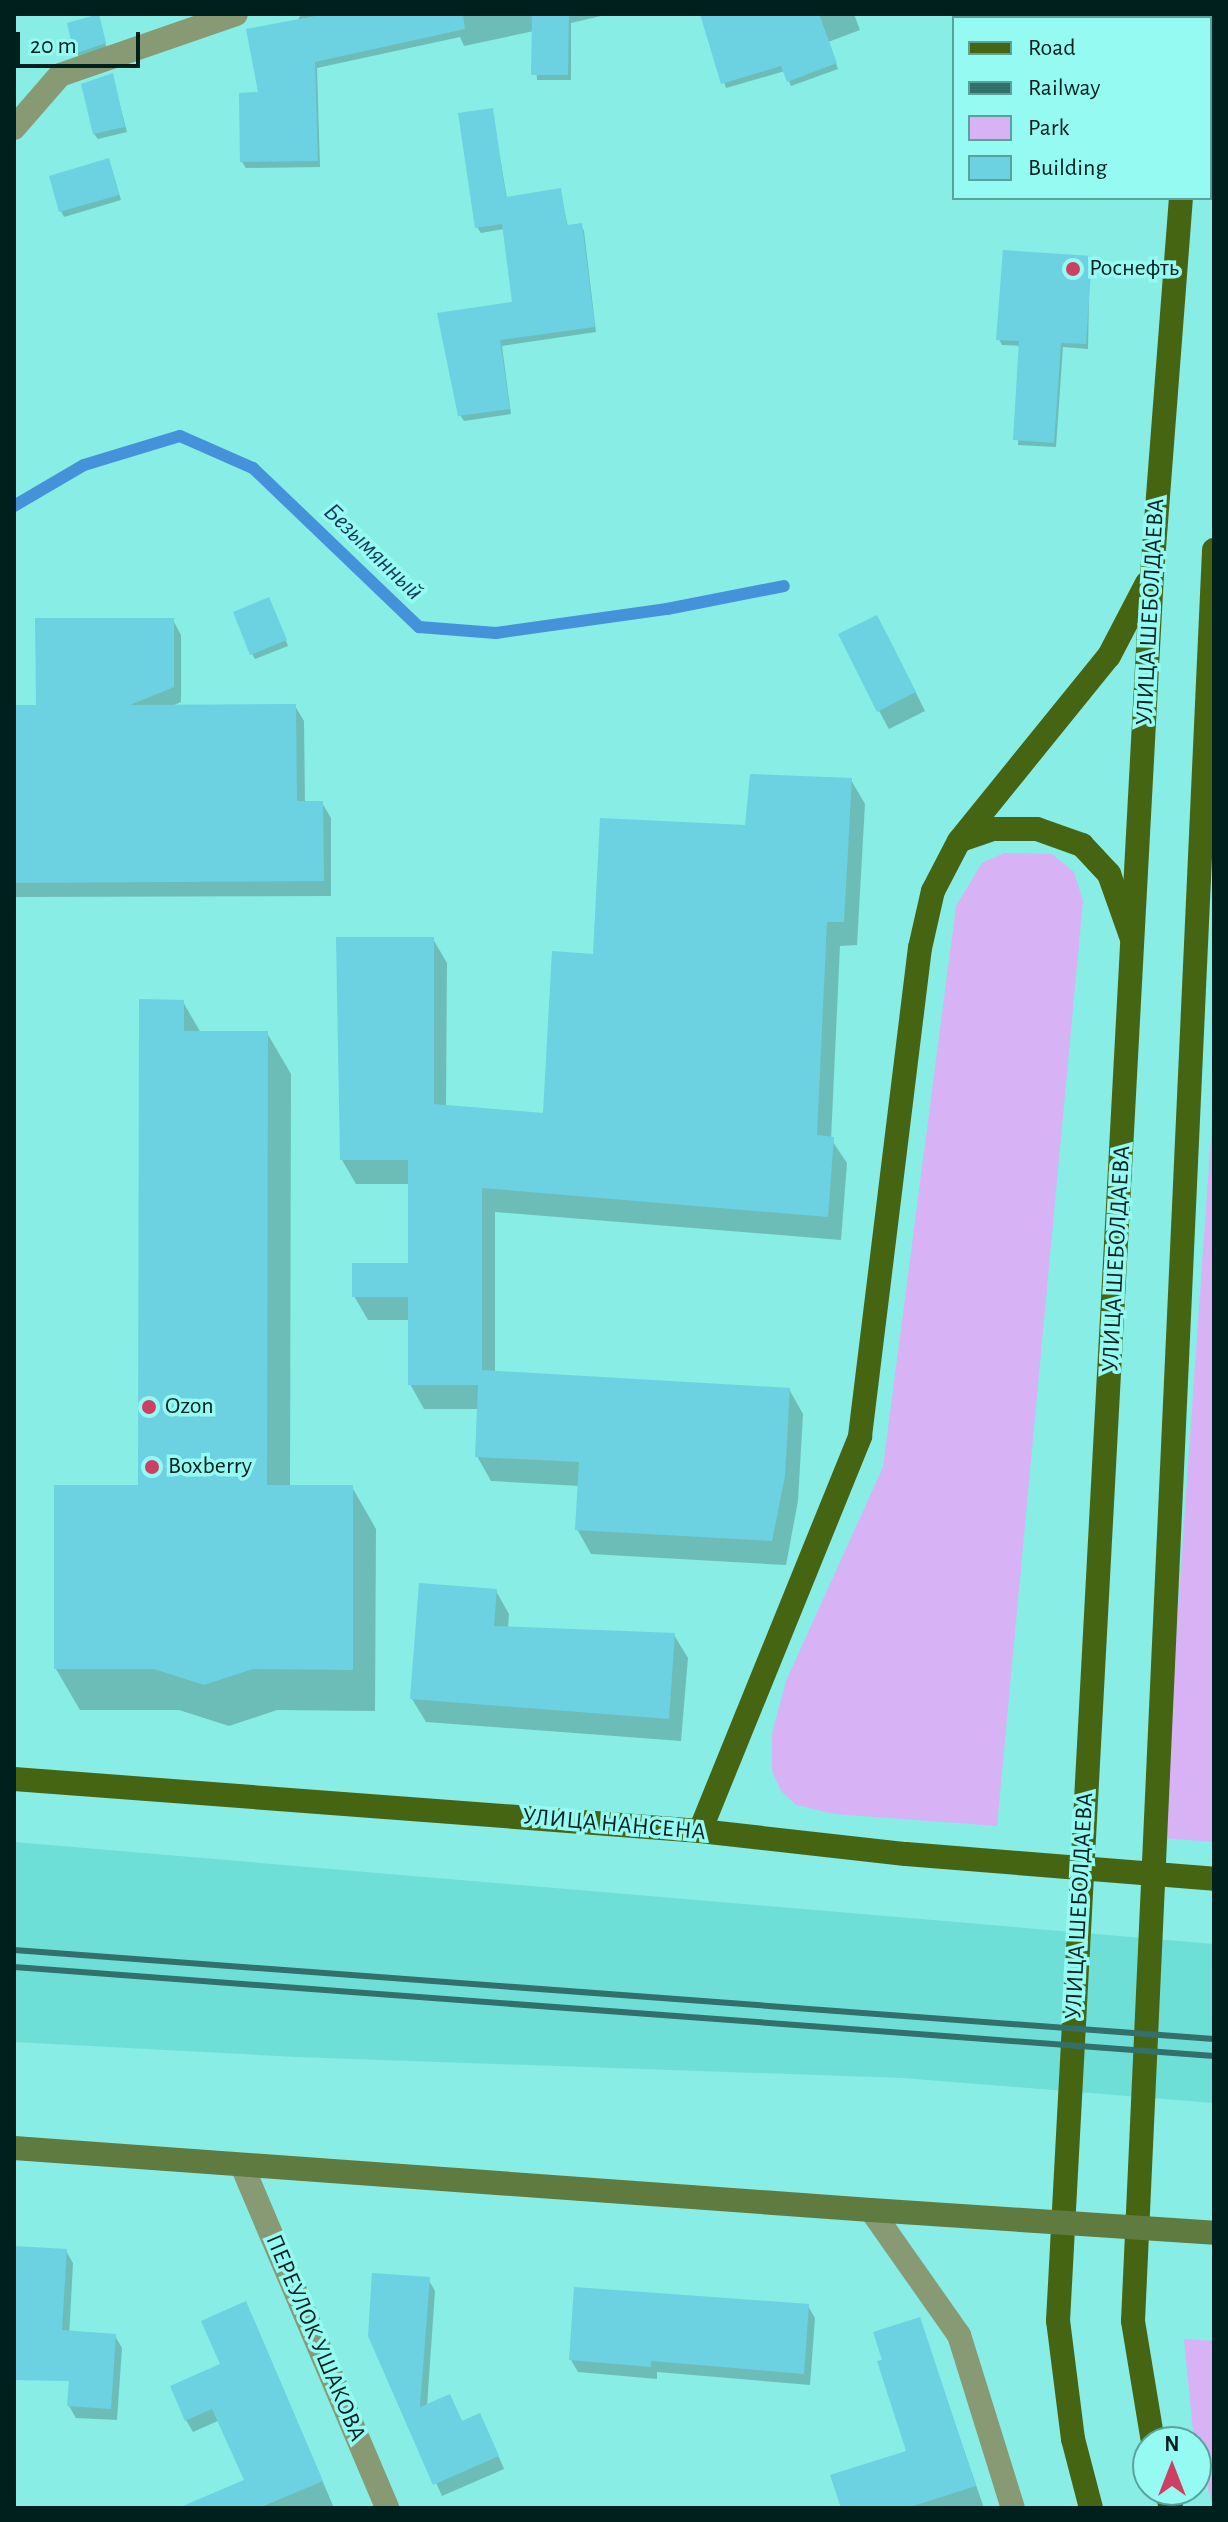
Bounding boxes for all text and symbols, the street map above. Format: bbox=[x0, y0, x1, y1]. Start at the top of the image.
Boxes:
scale bar bbox=[20, 16, 144, 66]
legend bbox=[952, 16, 1212, 200]
text: 20 m bbox=[30, 34, 77, 58]
text: Road bbox=[1028, 36, 1076, 60]
text: Railway bbox=[1028, 76, 1100, 100]
text: Park bbox=[1028, 116, 1069, 140]
text: Building bbox=[1028, 156, 1107, 180]
place label: Роснефть bbox=[1089, 255, 1179, 283]
marker: Роснефть bbox=[1064, 260, 1082, 278]
water label: Безымянный bbox=[316, 497, 430, 607]
street label: УЛИЦА ШЕБОЛДАЕВА bbox=[1131, 498, 1171, 726]
street label: УЛИЦА ШЕБОЛДАЕВА bbox=[1097, 1145, 1137, 1373]
place label: Ozon bbox=[165, 1393, 214, 1421]
marker: Ozon bbox=[140, 1398, 158, 1416]
place label: Boxberry bbox=[168, 1453, 252, 1481]
marker: Boxberry bbox=[143, 1458, 161, 1476]
street label: УЛИЦА ШЕБОЛДАЕВА bbox=[1060, 1792, 1100, 2020]
street label: УЛИЦА НАНСЕНА bbox=[521, 1803, 707, 1847]
street label: ПЕРЕУЛОК УШАКОВА bbox=[258, 2230, 372, 2446]
north arrow bbox=[1132, 2426, 1212, 2506]
text: N bbox=[1164, 2433, 1180, 2455]

